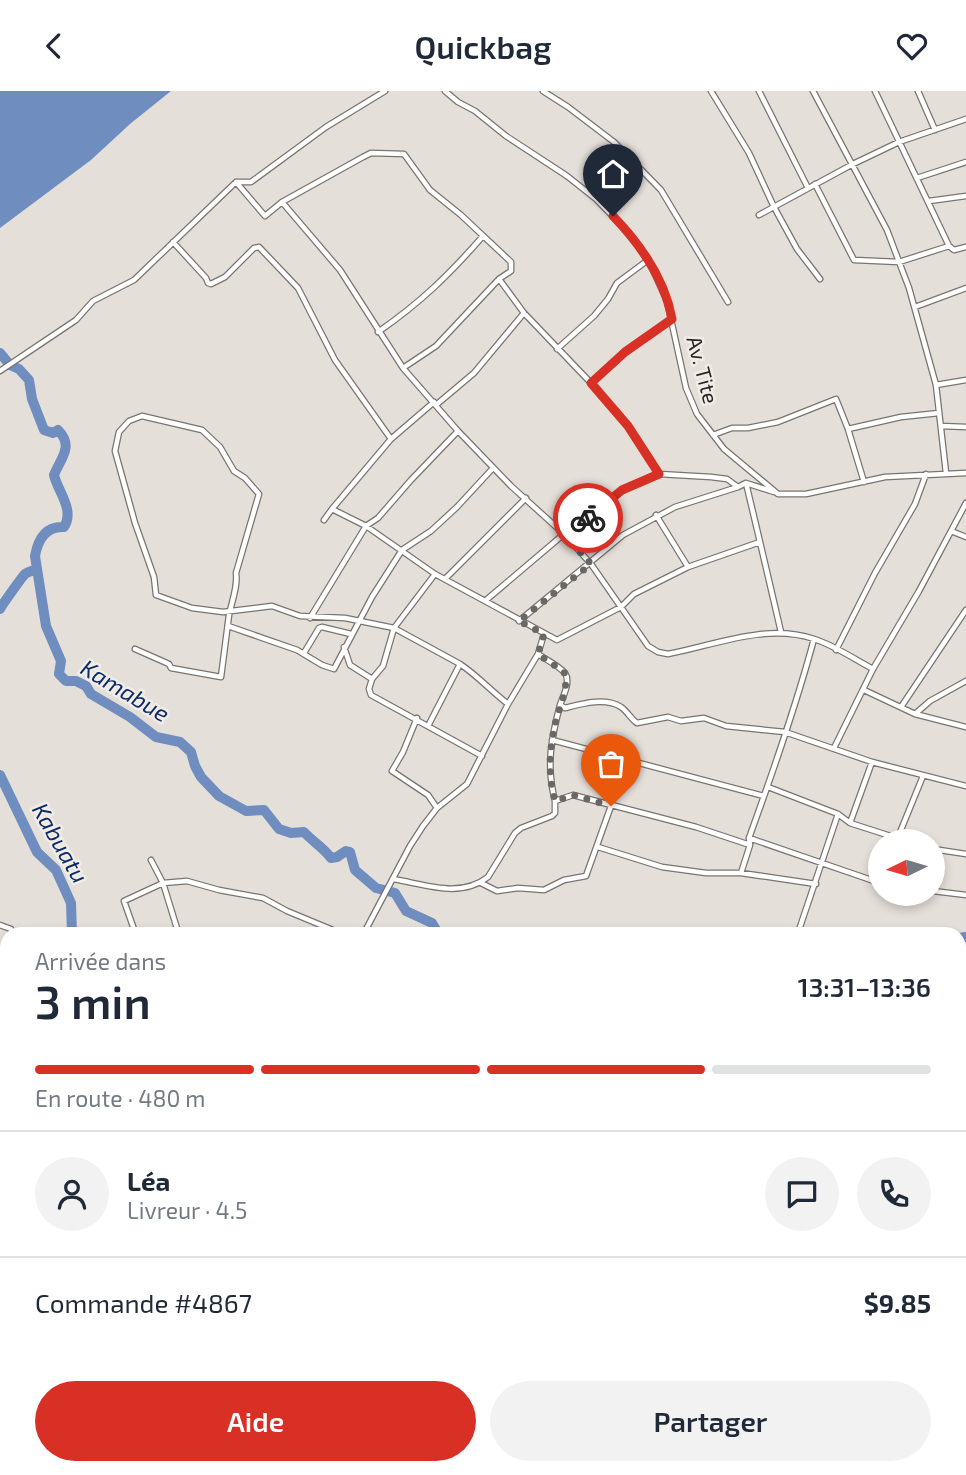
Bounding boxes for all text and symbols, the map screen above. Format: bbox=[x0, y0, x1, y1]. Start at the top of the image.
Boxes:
icon: back bbox=[35, 27, 73, 65]
text: Quickbag bbox=[415, 27, 552, 65]
icon: heart bbox=[893, 27, 931, 65]
pin bbox=[583, 144, 643, 216]
icon: home bbox=[594, 155, 632, 193]
street label: Av. Tite bbox=[682, 333, 724, 406]
courier bbox=[553, 483, 623, 553]
icon: bike bbox=[569, 499, 607, 537]
water label: Kamabue bbox=[76, 653, 175, 727]
pin bbox=[581, 734, 641, 806]
icon: bag bbox=[592, 745, 630, 783]
water label: Kabuatu bbox=[27, 798, 95, 887]
north arrow bbox=[868, 829, 945, 907]
map controls bbox=[868, 829, 945, 906]
text: Arrivée dans bbox=[35, 947, 166, 975]
text: 13:31–13:36 bbox=[798, 971, 931, 1002]
text: 3 min bbox=[35, 973, 151, 1028]
text: En route · 480 m bbox=[35, 1084, 206, 1112]
button: person bbox=[35, 1157, 109, 1231]
button: chat bbox=[765, 1157, 839, 1231]
button: phone bbox=[857, 1157, 931, 1231]
text: Léa bbox=[127, 1165, 170, 1196]
text: Livreur · 4.5 bbox=[127, 1196, 247, 1224]
text: Commande #4867 bbox=[35, 1287, 252, 1318]
text: $9.85 bbox=[864, 1287, 931, 1318]
button: Aide bbox=[35, 1381, 476, 1461]
button: Partager bbox=[490, 1381, 931, 1461]

